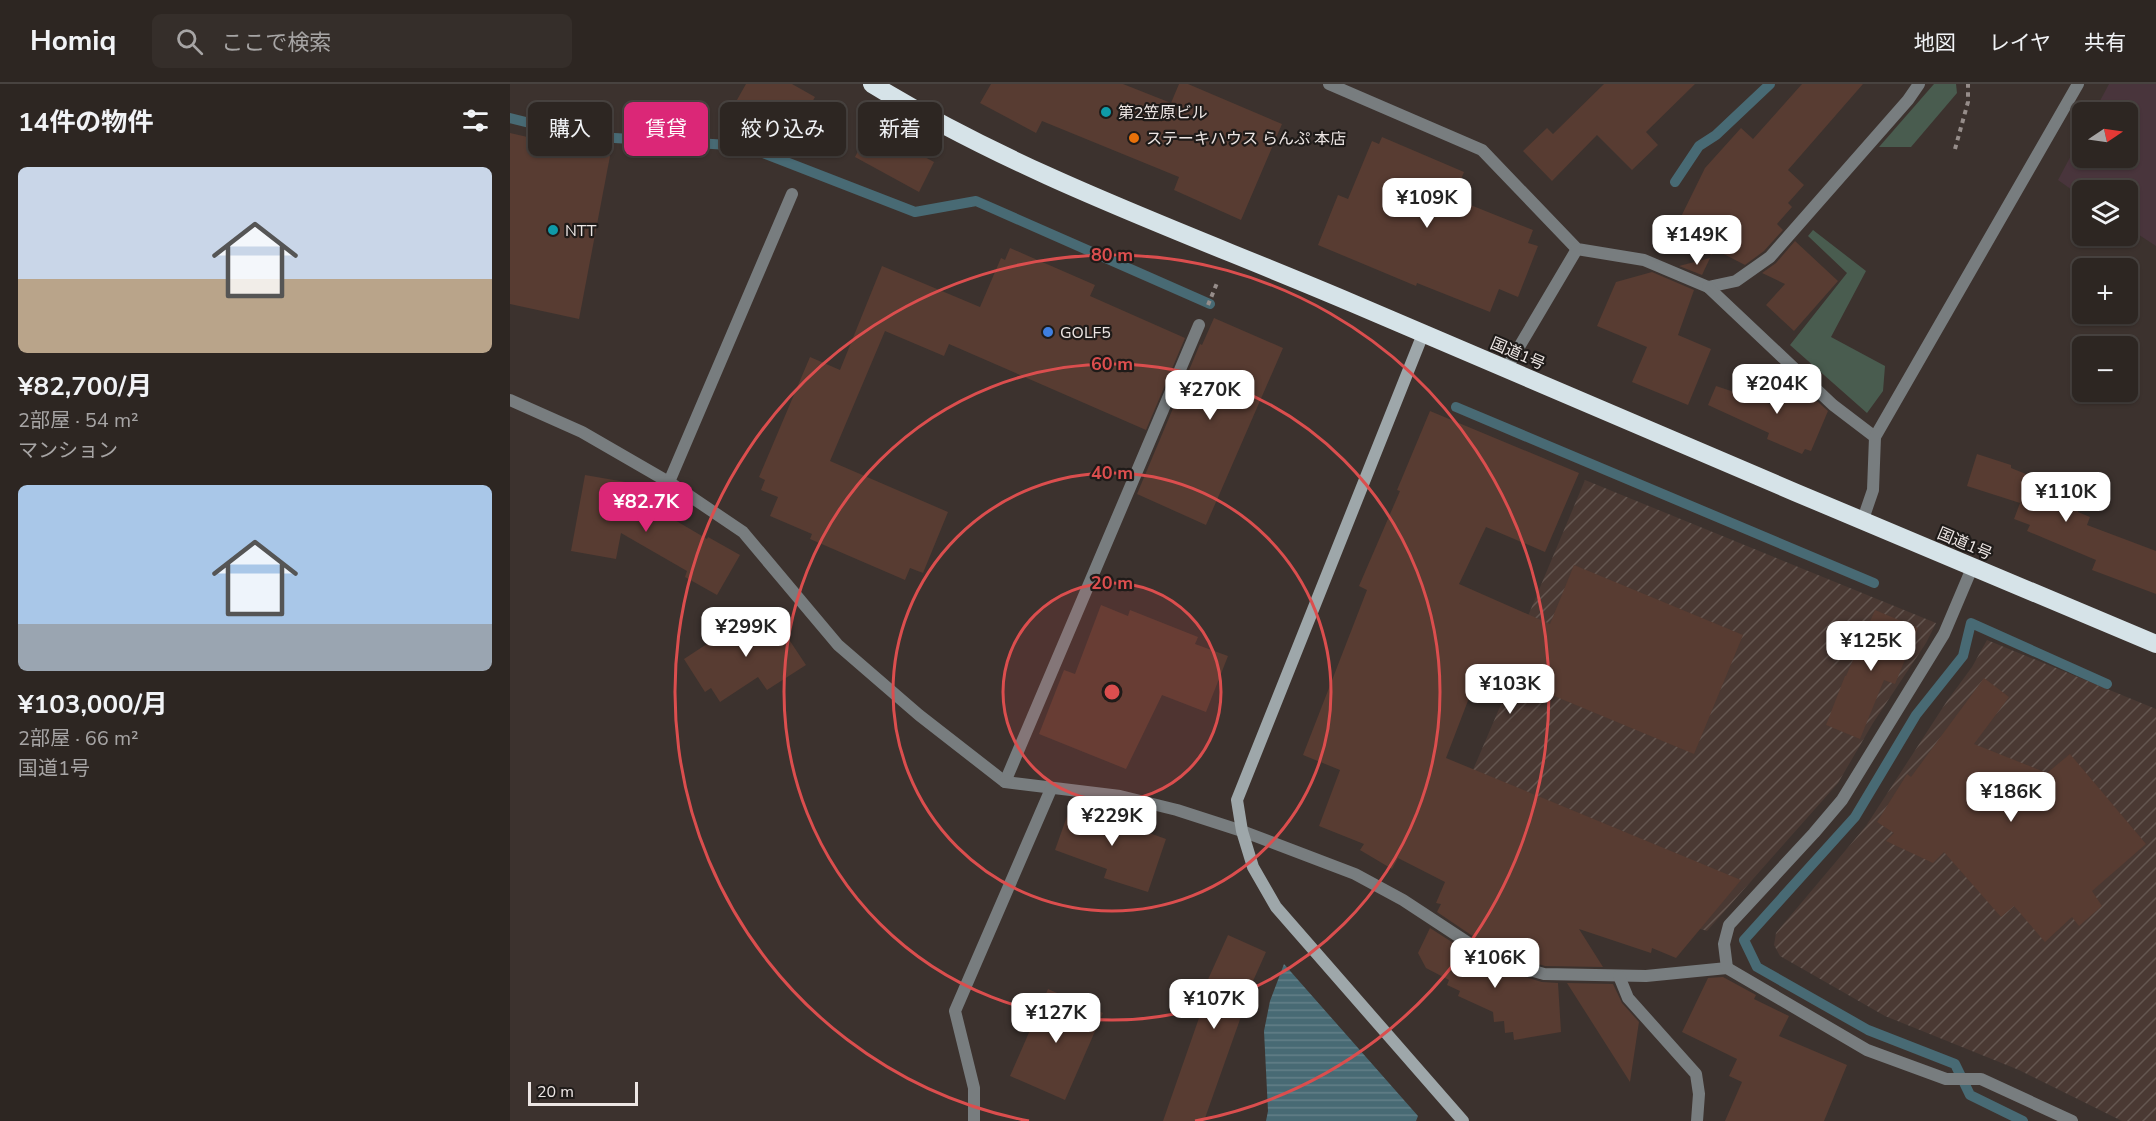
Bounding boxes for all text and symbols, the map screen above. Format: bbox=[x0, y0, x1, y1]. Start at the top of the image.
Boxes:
search box bbox=[152, 14, 572, 68]
text: Homiq bbox=[30, 22, 116, 60]
icon: search bbox=[173, 25, 206, 58]
text: ここで検索 bbox=[221, 28, 331, 58]
text: 地図 bbox=[1914, 29, 1956, 57]
text: レイヤ bbox=[1989, 29, 2051, 57]
text: 共有 bbox=[2084, 29, 2126, 57]
chip: 購入 bbox=[528, 102, 612, 156]
chip: 賃貸 bbox=[624, 102, 708, 156]
chip: 絞り込み bbox=[720, 102, 846, 156]
chip: 新着 bbox=[858, 102, 942, 156]
place label: 第2笠原ビル bbox=[1118, 102, 1208, 124]
north arrow bbox=[2072, 102, 2138, 168]
map controls bbox=[2072, 102, 2138, 402]
icon: filters bbox=[459, 104, 492, 137]
text: 14件の物件 bbox=[18, 105, 153, 140]
marker: 第2笠原ビル bbox=[1099, 105, 1113, 119]
place label: ステーキハウス らんぷ 本店 bbox=[1146, 128, 1346, 150]
marker: ステーキハウス らんぷ 本店 bbox=[1127, 131, 1141, 145]
pin: ¥109K bbox=[1385, 178, 1469, 229]
button: layers bbox=[2072, 180, 2138, 246]
text: ¥109K bbox=[1396, 184, 1458, 211]
icon: home bbox=[201, 206, 309, 314]
pin: ¥149K bbox=[1655, 215, 1739, 266]
place label: NTT bbox=[565, 220, 597, 242]
text: ¥149K bbox=[1666, 221, 1728, 248]
marker: NTT bbox=[546, 223, 560, 237]
text: 80 m bbox=[1091, 243, 1133, 267]
button: + bbox=[2072, 258, 2138, 324]
place label: GOLF5 bbox=[1060, 322, 1111, 344]
marker: GOLF5 bbox=[1041, 325, 1055, 339]
street label: 国道1号 bbox=[1487, 333, 1548, 375]
button: − bbox=[2072, 336, 2138, 402]
text: 60 m bbox=[1091, 352, 1133, 376]
pin: ¥204K bbox=[1735, 364, 1819, 415]
text: ¥82,700/月 bbox=[18, 369, 152, 404]
pin: ¥270K bbox=[1168, 370, 1252, 421]
text: ¥204K bbox=[1746, 370, 1808, 397]
text: ¥270K bbox=[1179, 376, 1241, 403]
text: 2部屋 · 54 m² bbox=[18, 407, 139, 434]
text: マンション bbox=[18, 437, 118, 464]
text: 40 m bbox=[1091, 461, 1133, 485]
pin: ¥110K bbox=[2024, 472, 2108, 523]
text: ¥110K bbox=[2035, 478, 2097, 505]
pin: ¥82.7K bbox=[597, 482, 695, 533]
text: ¥82.7K bbox=[613, 488, 679, 515]
street label: 国道1号 bbox=[1934, 523, 1995, 565]
icon: home bbox=[201, 524, 309, 632]
text: 20 m bbox=[1091, 571, 1133, 595]
pin: ¥299K bbox=[704, 607, 788, 658]
text: ¥299K bbox=[715, 613, 777, 640]
pin: ¥125K bbox=[1829, 621, 1913, 672]
text: ¥125K bbox=[1840, 627, 1902, 654]
pin: ¥103K bbox=[1468, 664, 1552, 715]
text: ¥103K bbox=[1479, 670, 1541, 697]
centre of rings bbox=[1102, 682, 1122, 702]
text: ¥103,000/月 bbox=[18, 687, 168, 722]
text: 2部屋 · 66 m² bbox=[18, 725, 139, 752]
text: 国道1号 bbox=[18, 755, 90, 782]
pin: ¥186K bbox=[1969, 772, 2053, 823]
text: ¥186K bbox=[1980, 778, 2042, 805]
pin: ¥229K bbox=[1070, 796, 1154, 847]
text: ¥229K bbox=[1081, 802, 1143, 829]
pin: ¥106K bbox=[1453, 938, 1537, 989]
text: ¥106K bbox=[1464, 944, 1526, 971]
pin: ¥107K bbox=[1172, 979, 1256, 1030]
text: ¥107K bbox=[1183, 985, 1245, 1012]
pin: ¥127K bbox=[1014, 993, 1098, 1044]
text: ¥127K bbox=[1025, 999, 1087, 1026]
scale bar bbox=[528, 1079, 638, 1106]
text: 20 m bbox=[537, 1081, 574, 1103]

